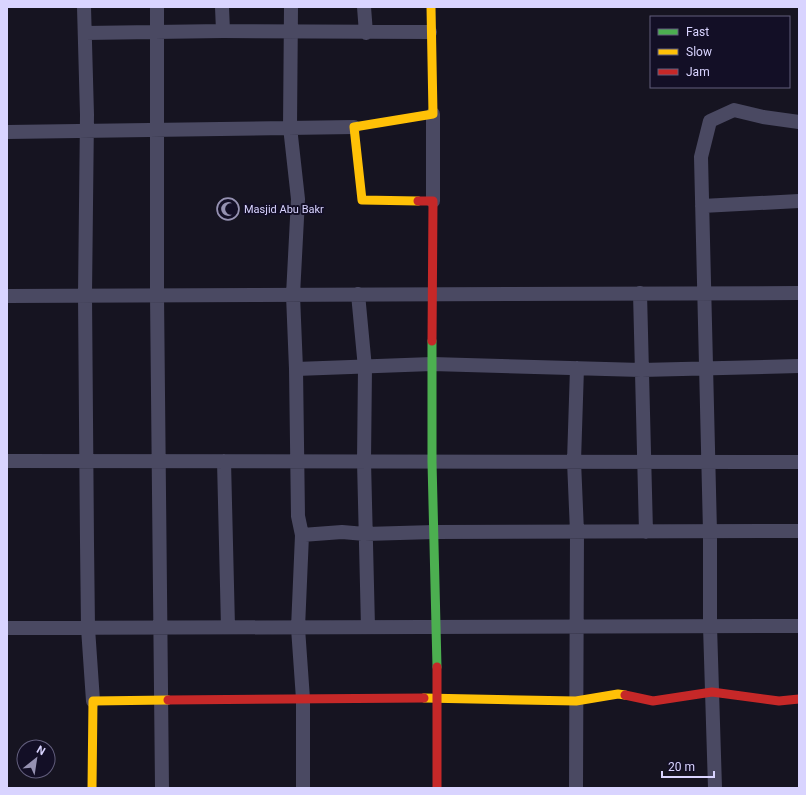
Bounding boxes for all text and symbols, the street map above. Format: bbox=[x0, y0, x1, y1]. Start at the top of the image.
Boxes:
legend bbox=[650, 16, 790, 88]
text: Fast bbox=[686, 25, 709, 39]
text: Slow bbox=[686, 45, 712, 59]
text: Jam bbox=[686, 65, 710, 79]
mosque icon: Masjid Abu Bakr bbox=[215, 196, 241, 222]
place label: Masjid Abu Bakr bbox=[244, 203, 324, 216]
north arrow bbox=[16, 739, 56, 779]
text: N bbox=[34, 743, 48, 758]
scale bar bbox=[662, 753, 714, 779]
text: 20 m bbox=[668, 760, 695, 774]

